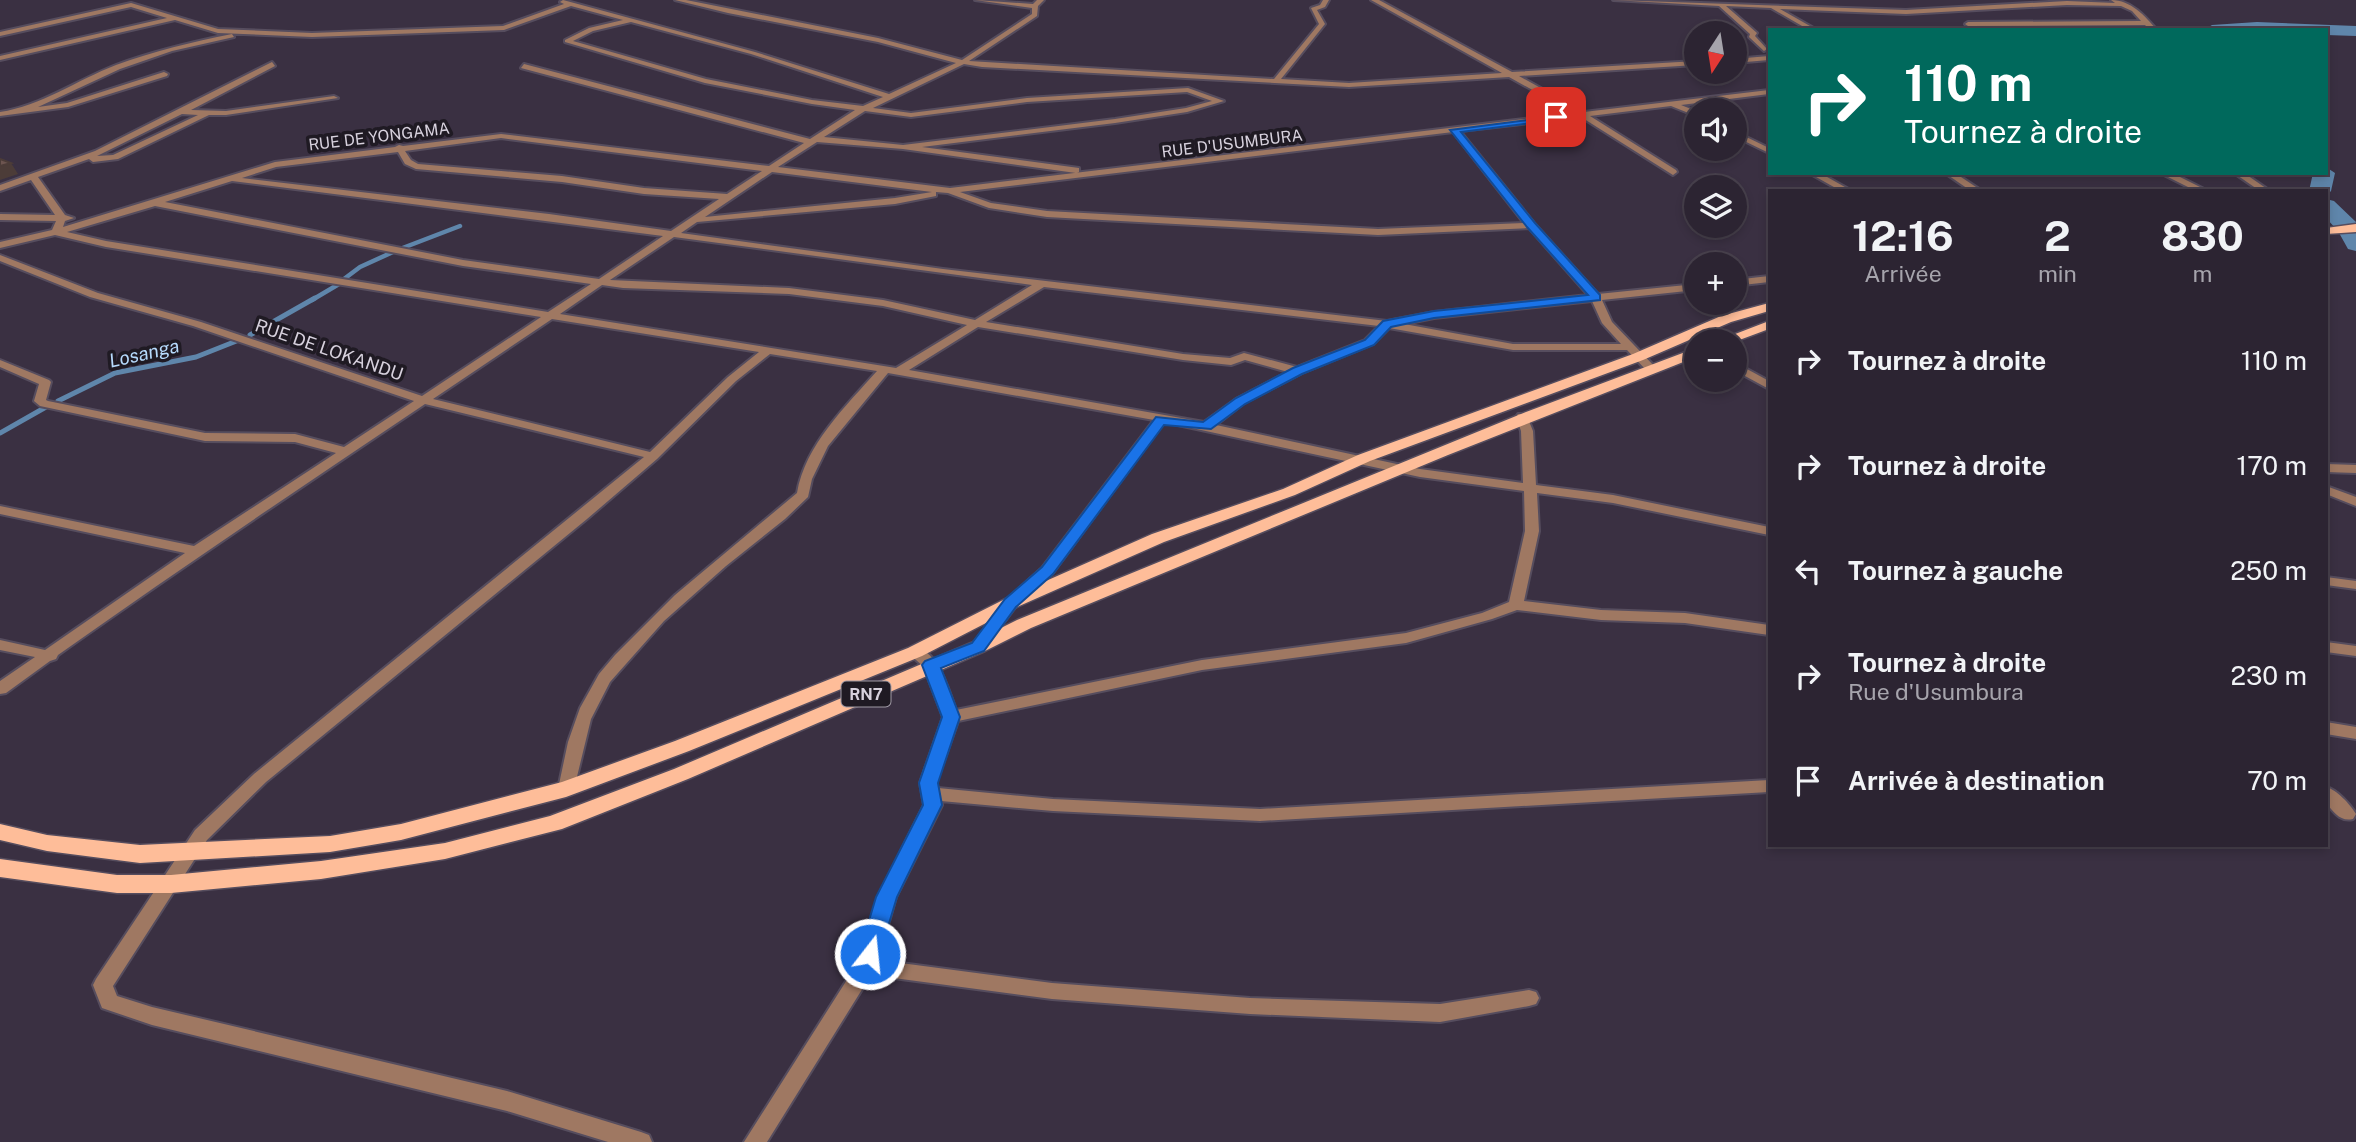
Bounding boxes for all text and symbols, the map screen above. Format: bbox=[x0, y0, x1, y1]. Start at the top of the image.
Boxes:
north arrow bbox=[1684, 21, 1746, 84]
map controls bbox=[1684, 21, 1747, 392]
text: 110 m bbox=[1904, 54, 2032, 112]
icon: right bbox=[1789, 56, 1880, 147]
pin bbox=[1526, 87, 1586, 147]
icon: arrive bbox=[1537, 98, 1575, 136]
button: sound bbox=[1684, 98, 1747, 161]
text: Tournez à droite bbox=[1904, 113, 2142, 150]
street label: RUE DE YONGAMA bbox=[307, 118, 451, 155]
street label: RUE D'USUMBURA bbox=[1160, 125, 1304, 162]
button: layers bbox=[1684, 175, 1747, 238]
text: 12:16 bbox=[1852, 211, 1954, 260]
text: 2 bbox=[2044, 211, 2071, 260]
text: 830 bbox=[2161, 211, 2244, 260]
button: + bbox=[1684, 252, 1747, 315]
text: Arrivée bbox=[1864, 260, 1942, 287]
text: min bbox=[2038, 260, 2077, 287]
text: m bbox=[2192, 260, 2212, 287]
street label: RUE DE LOKANDU bbox=[252, 314, 406, 385]
button: − bbox=[1684, 329, 1747, 392]
water label: Losanga bbox=[107, 334, 181, 372]
icon: right bbox=[1789, 342, 1827, 380]
text: Tournez à droite bbox=[1848, 345, 2046, 376]
text: 110 m bbox=[2241, 345, 2307, 376]
icon: right bbox=[1789, 447, 1827, 485]
text: Tournez à droite bbox=[1848, 450, 2046, 481]
text: 170 m bbox=[2237, 450, 2307, 481]
icon: left bbox=[1789, 552, 1827, 590]
text: Tournez à gauche bbox=[1848, 555, 2063, 586]
text: 250 m bbox=[2230, 555, 2307, 586]
text: Tournez à droite bbox=[1848, 647, 2046, 678]
icon: right bbox=[1789, 657, 1827, 695]
text: 230 m bbox=[2231, 660, 2307, 691]
text: Rue d'Usumbura bbox=[1848, 678, 2024, 705]
road number: RN7 bbox=[842, 681, 890, 706]
icon: arrive bbox=[1789, 762, 1827, 800]
text: Arrivée à destination bbox=[1848, 765, 2105, 796]
text: 70 m bbox=[2247, 765, 2307, 796]
position arrow bbox=[833, 917, 907, 991]

